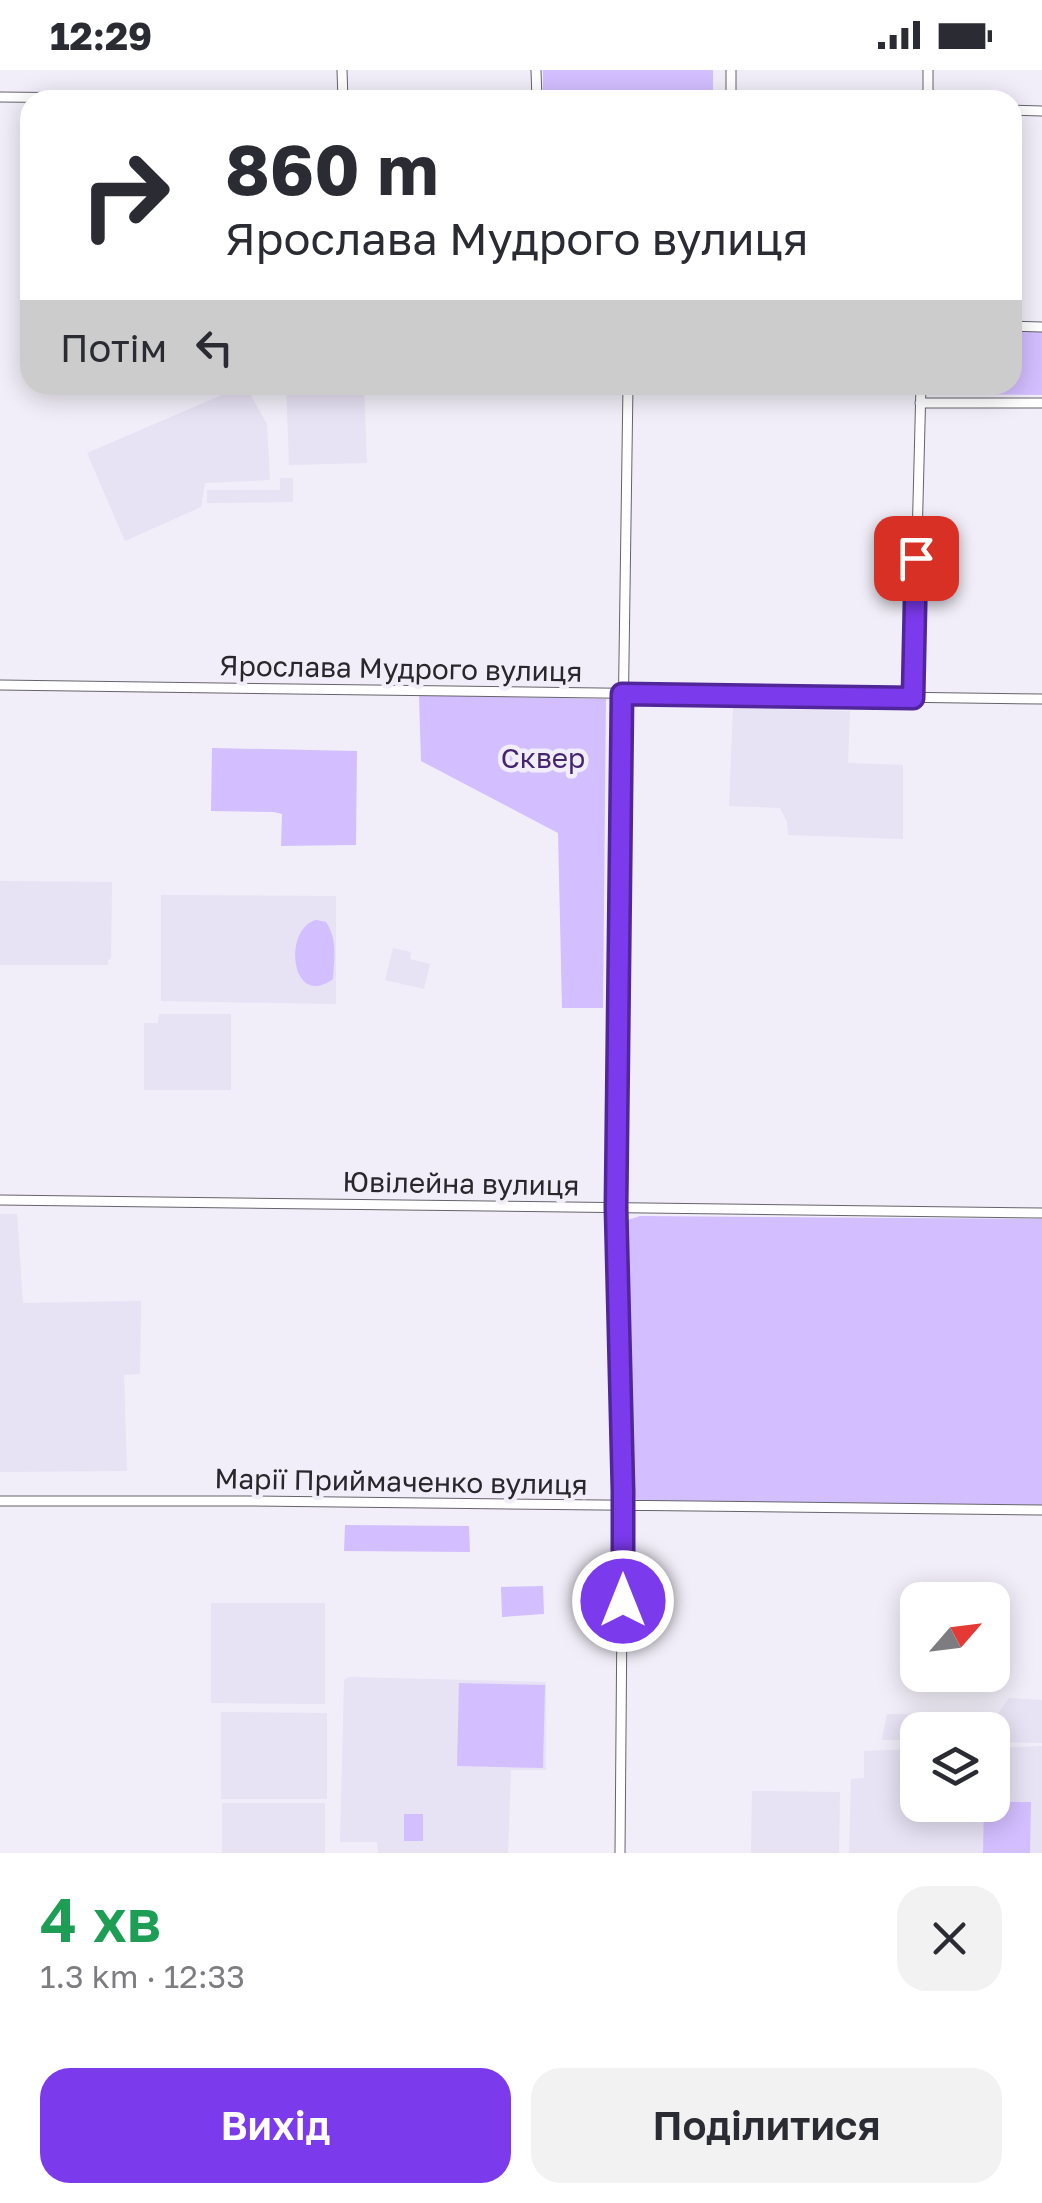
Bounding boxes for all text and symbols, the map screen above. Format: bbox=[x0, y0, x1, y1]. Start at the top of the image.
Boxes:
text: 12:29 bbox=[50, 13, 152, 58]
text: 860 m bbox=[225, 126, 439, 210]
icon: right bbox=[60, 130, 190, 260]
text: Ярослава Мудрого вулиця bbox=[225, 211, 808, 265]
icon: left bbox=[187, 320, 242, 375]
text: Потім bbox=[60, 325, 167, 370]
pin bbox=[874, 516, 959, 601]
icon: arrive bbox=[889, 531, 944, 586]
street label: Ярослава Мудрого вулиця bbox=[219, 648, 583, 688]
park label: Сквер bbox=[501, 741, 585, 774]
street label: Ювілейна вулиця bbox=[342, 1164, 580, 1202]
street label: Марії Приймаченко вулиця bbox=[214, 1461, 588, 1501]
position arrow bbox=[571, 1549, 675, 1653]
north arrow bbox=[900, 1582, 1010, 1692]
map controls bbox=[900, 1582, 1010, 1822]
button: layers bbox=[900, 1712, 1010, 1822]
text: 4 хв bbox=[40, 1883, 161, 1955]
button: close bbox=[897, 1886, 1002, 1991]
text: 1.3 km · 12:33 bbox=[40, 1957, 245, 1995]
button: Вихід bbox=[40, 2068, 511, 2183]
button: Поділитися bbox=[531, 2068, 1002, 2183]

